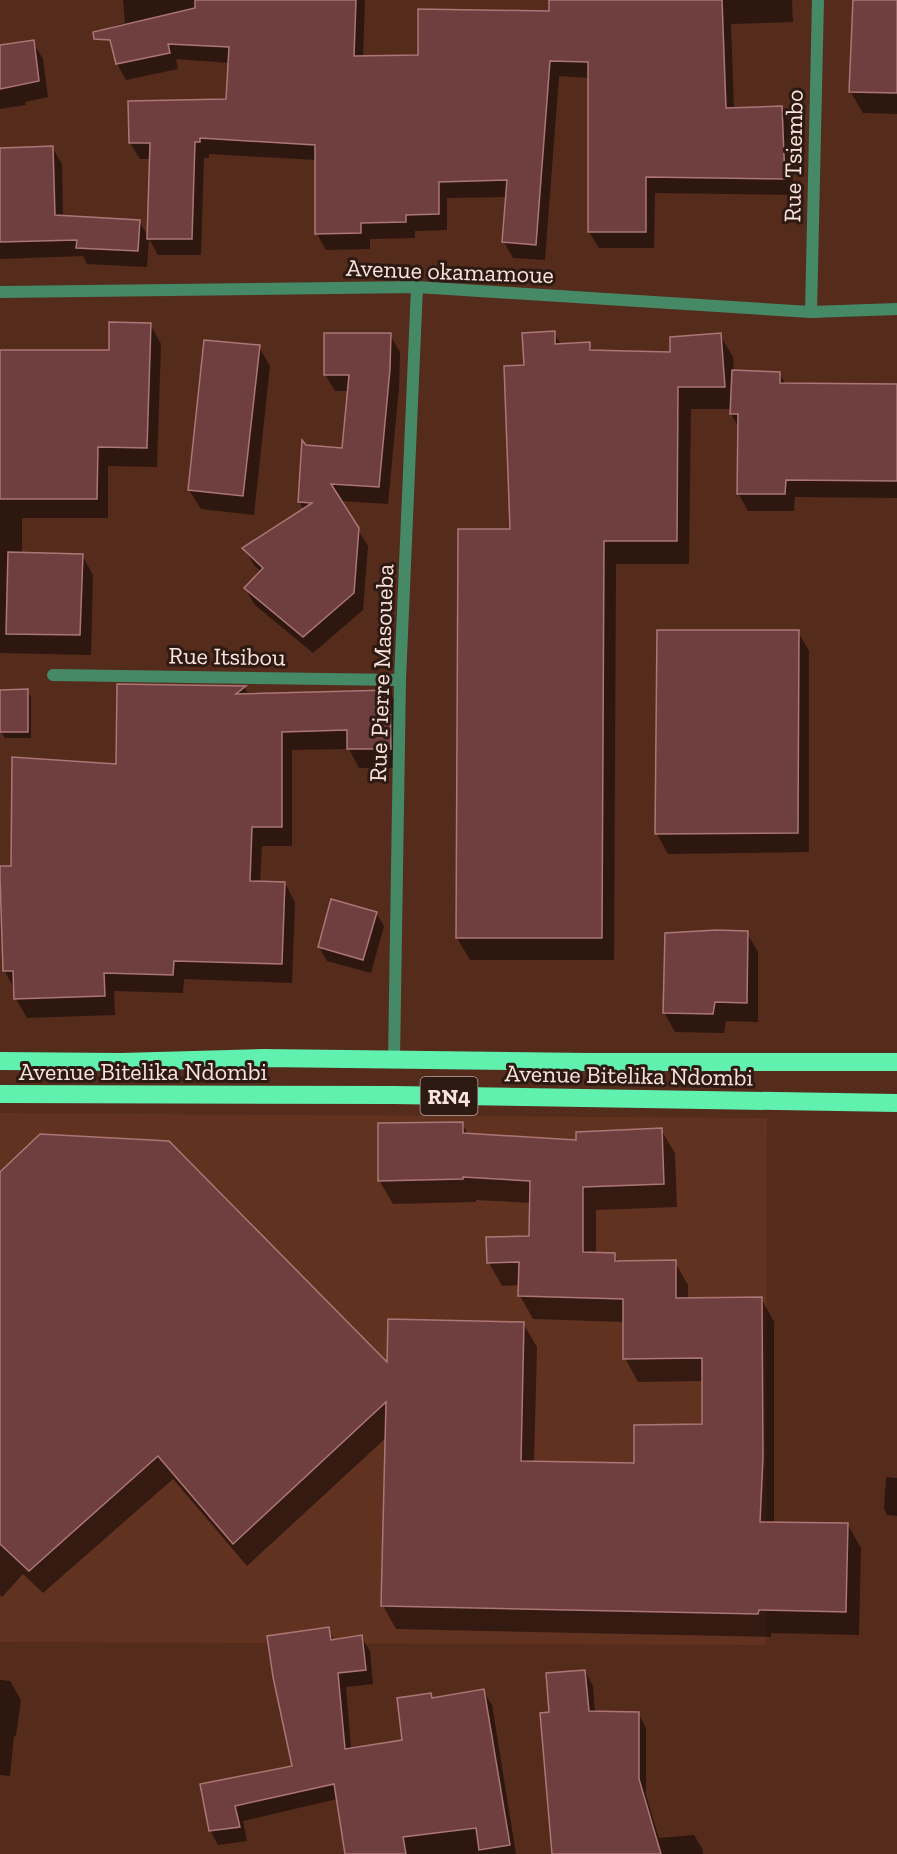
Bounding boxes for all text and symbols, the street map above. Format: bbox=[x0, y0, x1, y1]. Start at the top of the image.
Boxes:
street label: Rue Tsiembo bbox=[777, 89, 809, 223]
street label: Avenue okamamoue bbox=[346, 253, 554, 289]
street label: Rue Pierre Masoueba bbox=[363, 563, 399, 783]
street label: Rue Itsibou bbox=[168, 640, 286, 672]
street label: Avenue Bitelika Ndombi bbox=[19, 1057, 268, 1086]
street label: Avenue Bitelika Ndombi bbox=[505, 1058, 754, 1092]
road number: RN4 bbox=[420, 1077, 478, 1115]

